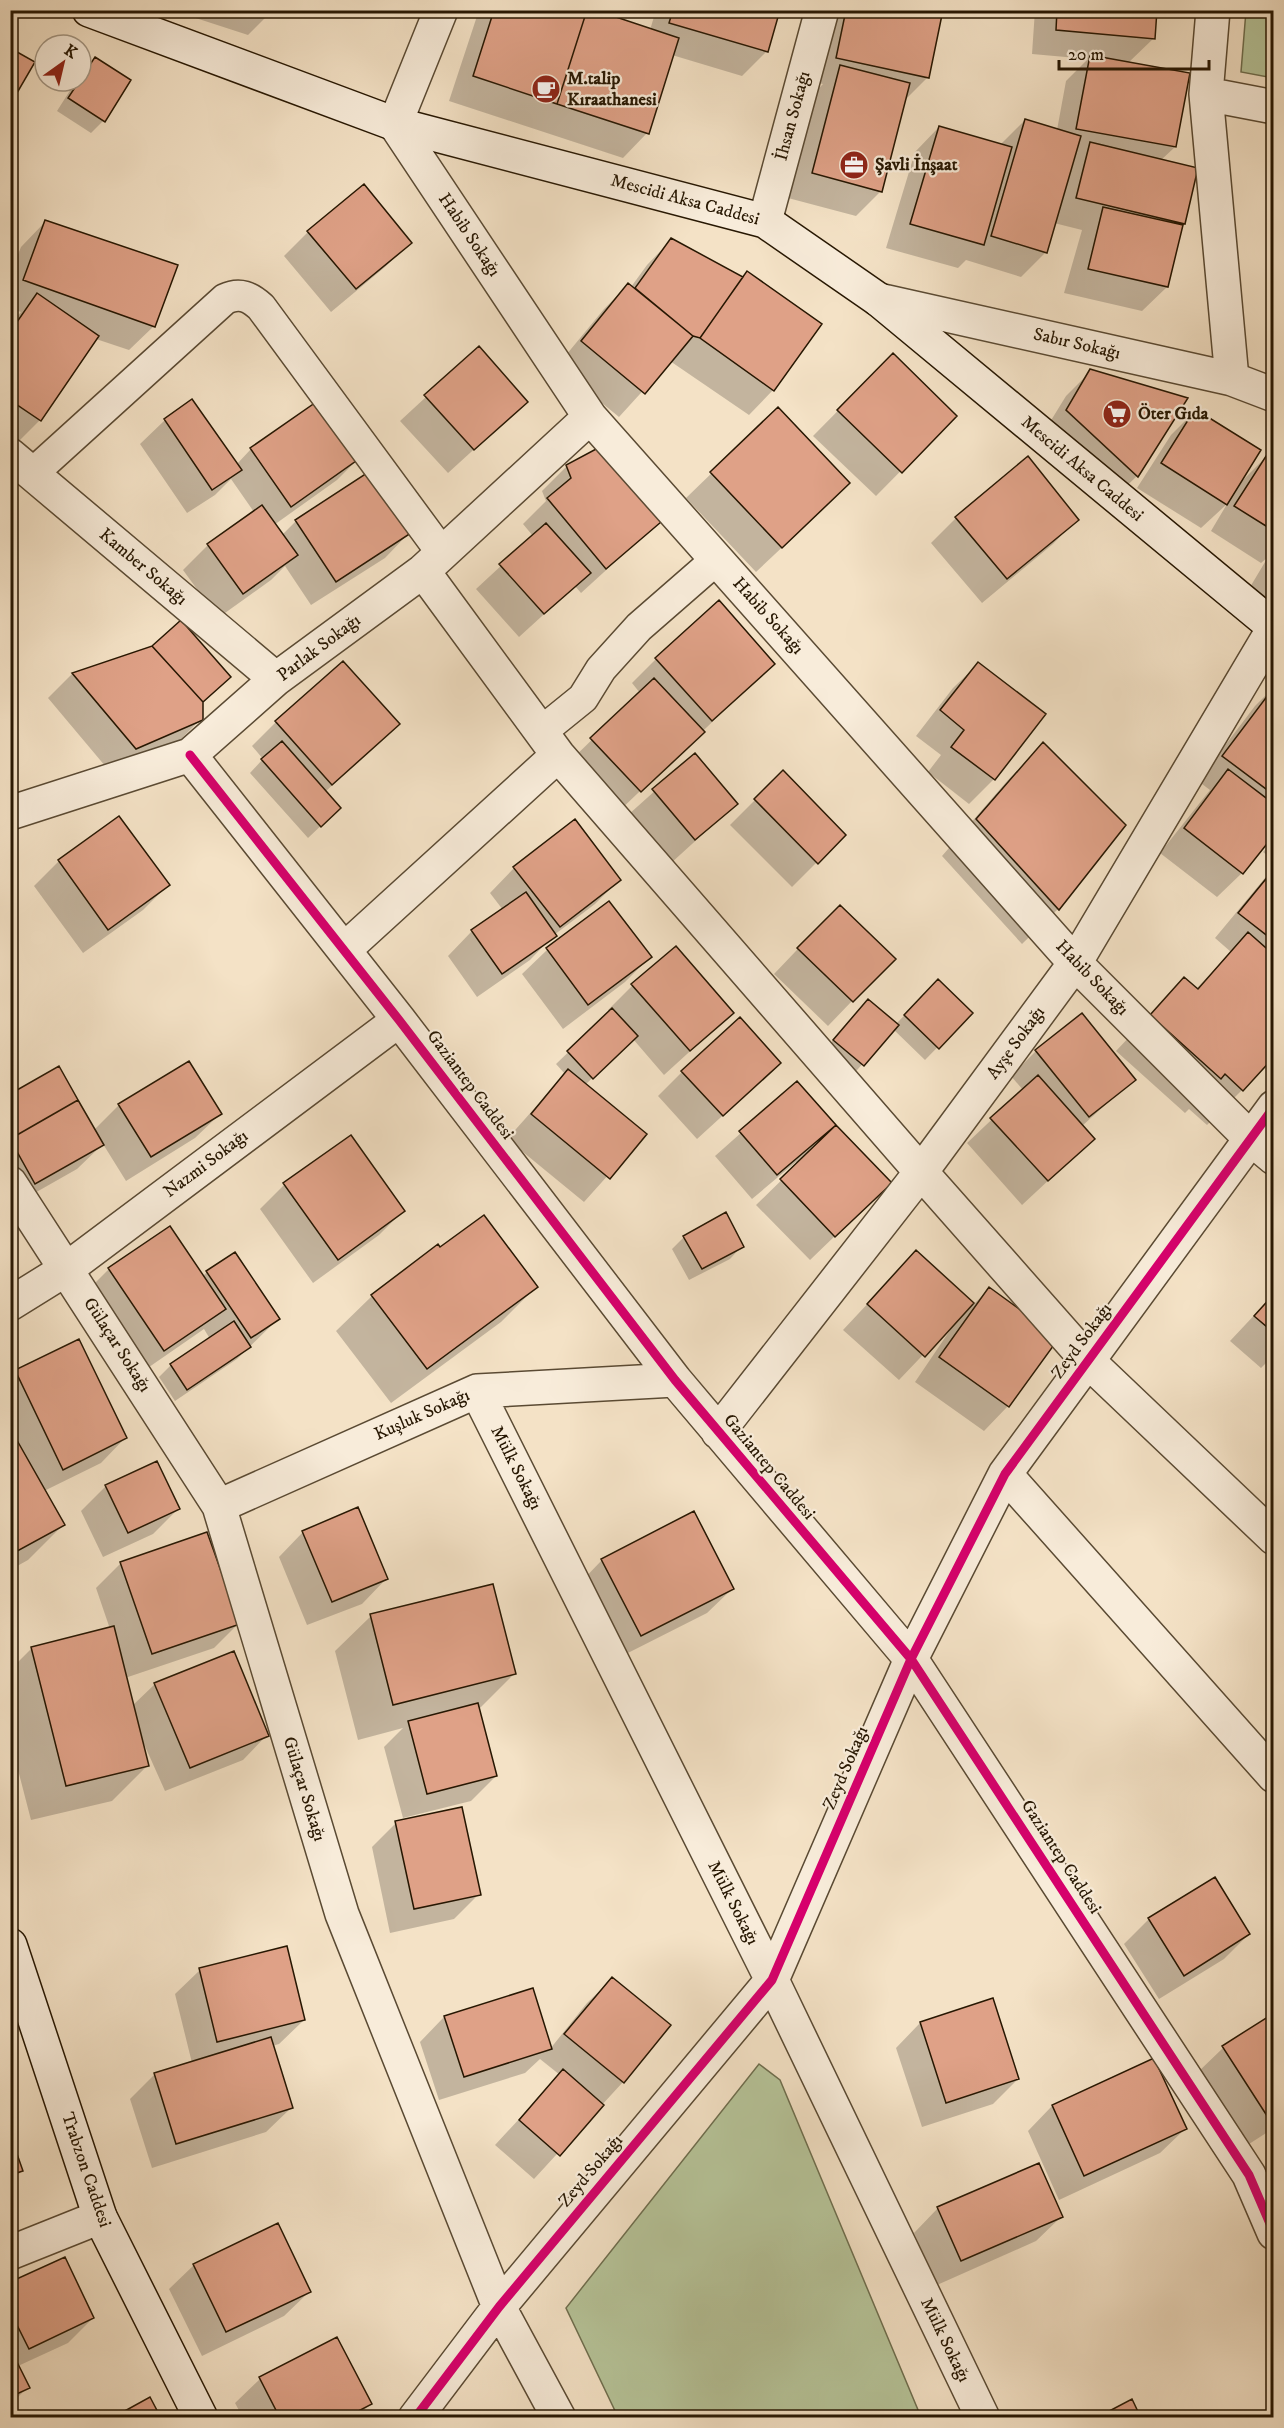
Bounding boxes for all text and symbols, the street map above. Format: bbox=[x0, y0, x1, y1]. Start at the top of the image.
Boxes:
north arrow bbox=[33, 33, 93, 93]
scale bar bbox=[1059, 33, 1209, 71]
text: K bbox=[61, 40, 82, 63]
text: 20 m bbox=[1068, 44, 1104, 66]
place label: M.talip Kıraathanesi bbox=[567, 68, 657, 111]
street label: İhsan Sokağı bbox=[770, 69, 816, 163]
cafe icon: M.talip Kıraathanesi bbox=[530, 73, 562, 105]
office icon: Şavli İnşaat bbox=[838, 149, 870, 181]
place label: Şavli İnşaat bbox=[875, 153, 958, 176]
street label: Mescidi Aksa Caddesi bbox=[608, 170, 762, 230]
street label: Habib Sokağı bbox=[433, 189, 505, 281]
street label: Sabır Sokağı bbox=[1031, 323, 1123, 365]
supermarket icon: Öter Gıda bbox=[1101, 398, 1133, 430]
place label: Öter Gıda bbox=[1138, 402, 1209, 425]
street label: Mescidi Aksa Caddesi bbox=[1016, 411, 1148, 527]
street label: Kamber Sokağı bbox=[94, 524, 192, 610]
street label: Habib Sokağı bbox=[728, 573, 808, 659]
street label: Parlak Sokağı bbox=[273, 610, 365, 686]
street label: Habib Sokağı bbox=[1051, 936, 1133, 1020]
street label: Ayşe Sokağı bbox=[982, 1002, 1050, 1084]
street label: Gaziantep Caddesi bbox=[422, 1026, 518, 1144]
street label: Nazmi Sokağı bbox=[159, 1125, 253, 1203]
street label: Gülaçar Sokağı bbox=[78, 1294, 156, 1396]
street label: Zeyd Sokağı bbox=[1047, 1299, 1117, 1383]
street label: Kuşluk Sokağı bbox=[371, 1384, 473, 1446]
street label: Gaziantep Caddesi bbox=[718, 1410, 820, 1524]
street label: Mülk Sokağı bbox=[485, 1422, 547, 1514]
street label: Zeyd Sokağı bbox=[819, 1723, 873, 1813]
street label: Gülaçar Sokağı bbox=[278, 1734, 330, 1844]
street label: Gaziantep Caddesi bbox=[1016, 1796, 1106, 1918]
street label: Mülk Sokağı bbox=[702, 1857, 764, 1949]
street label: Trabzon Caddesi bbox=[56, 2110, 116, 2230]
street label: Zeyd Sokağı bbox=[554, 2130, 628, 2212]
street label: Mülk Sokağı bbox=[915, 2294, 975, 2386]

